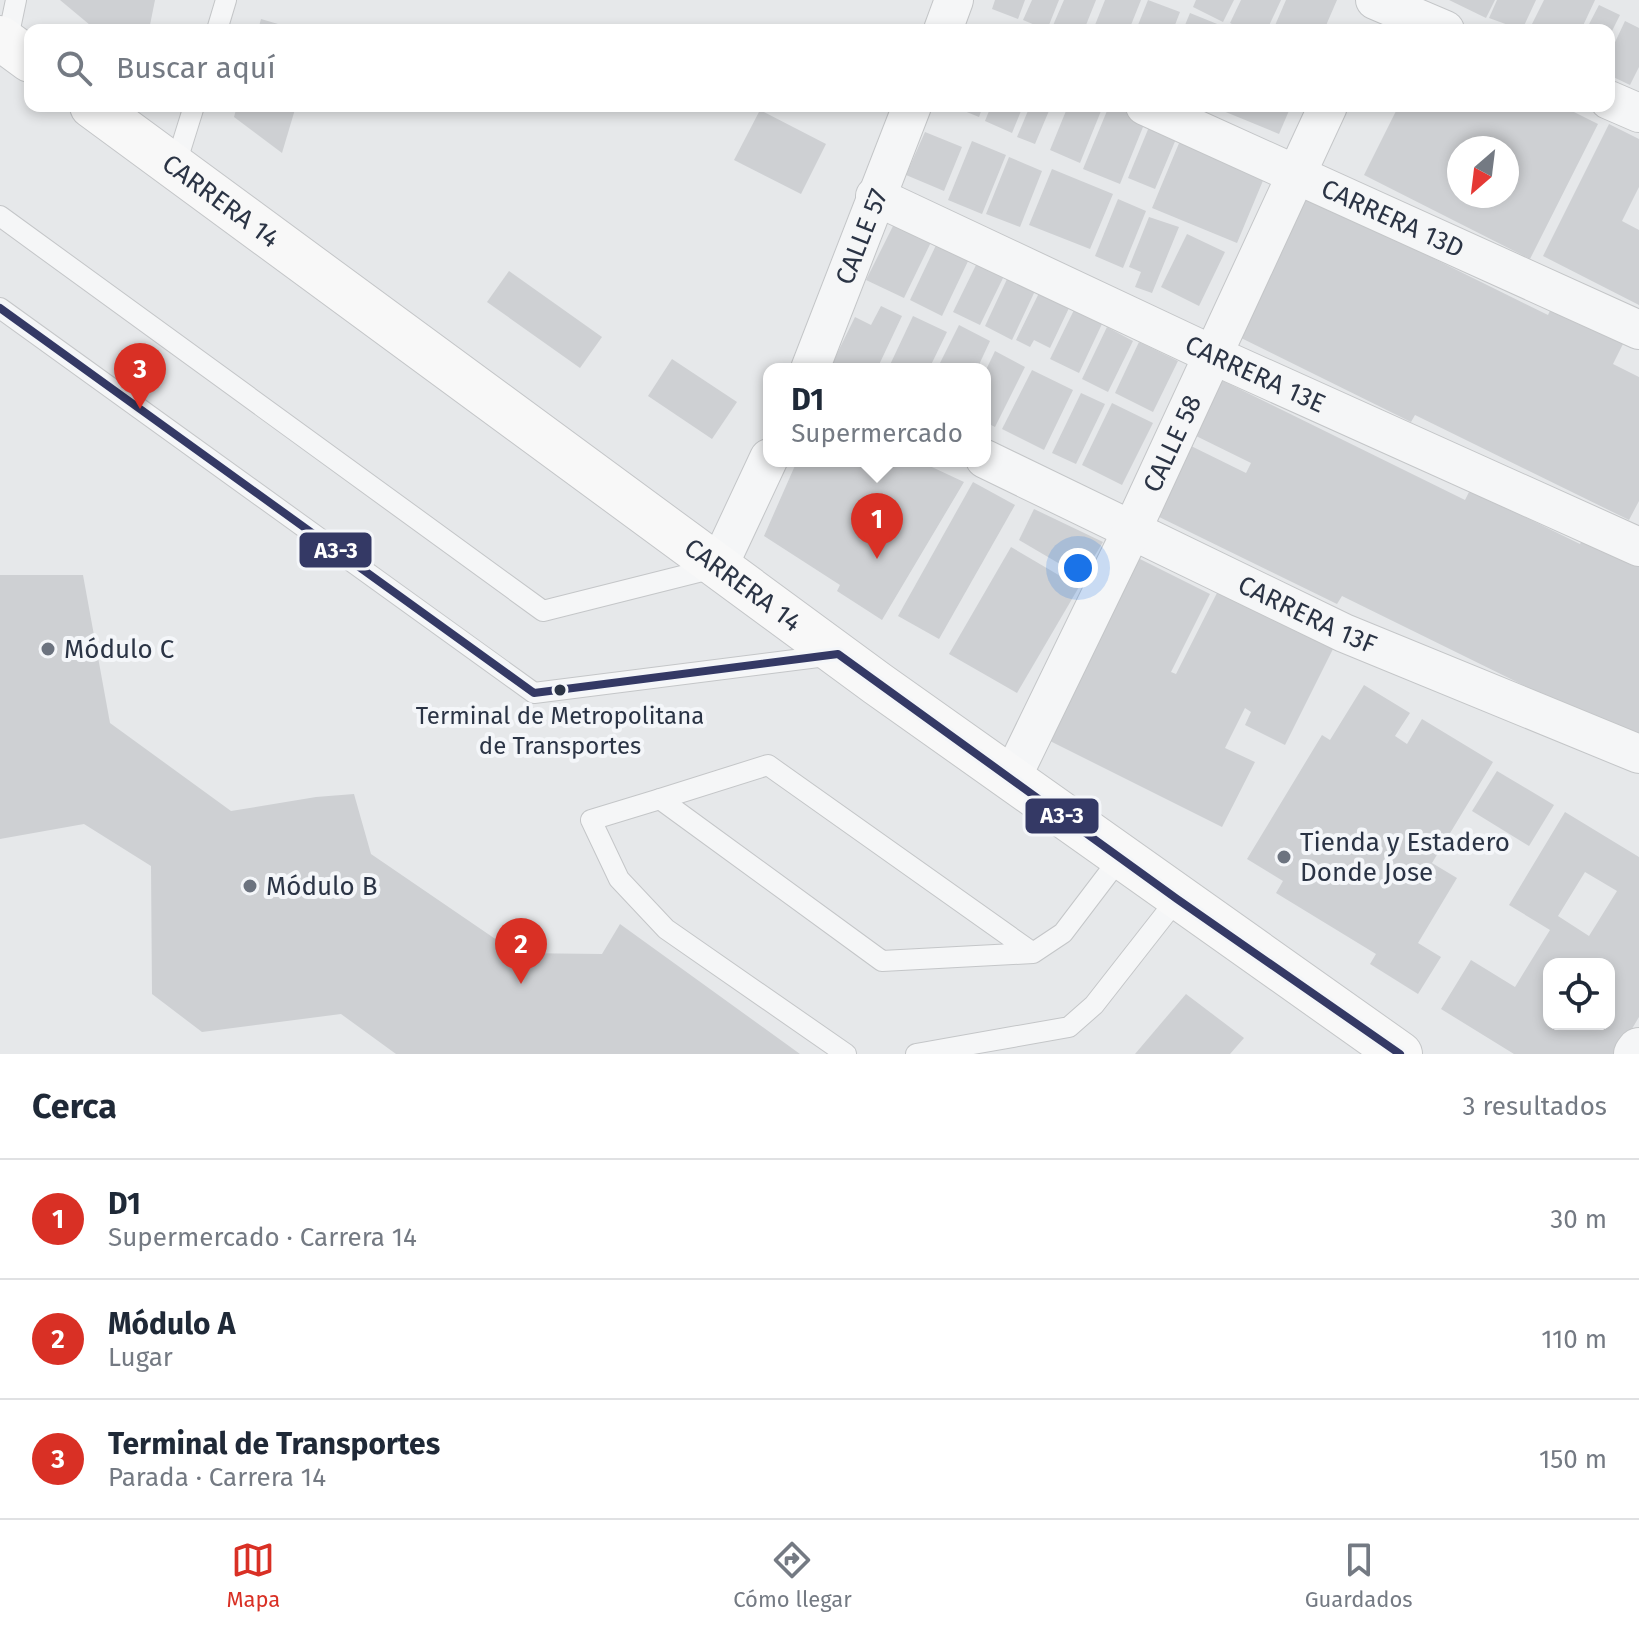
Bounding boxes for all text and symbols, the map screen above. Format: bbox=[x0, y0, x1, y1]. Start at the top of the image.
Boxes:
search box bbox=[24, 24, 1615, 112]
icon: search bbox=[52, 46, 96, 90]
text: Buscar aquí bbox=[116, 50, 276, 86]
north arrow bbox=[1447, 136, 1519, 208]
street label: CARRERA 14 bbox=[156, 148, 286, 254]
street label: CARRERA 13D bbox=[1316, 173, 1469, 264]
street label: CALLE 57 bbox=[829, 184, 894, 289]
street label: CARRERA 13E bbox=[1180, 329, 1330, 419]
pin: 3 bbox=[114, 343, 166, 409]
popup bbox=[763, 363, 991, 467]
text: D1 bbox=[791, 382, 824, 418]
street label: CALLE 58 bbox=[1136, 390, 1208, 497]
text: Supermercado bbox=[791, 418, 963, 449]
pin: 1 bbox=[851, 493, 903, 559]
line badge: A3-3 bbox=[298, 531, 373, 569]
street label: CARRERA 14 bbox=[678, 531, 808, 638]
text: A3-3 bbox=[313, 537, 358, 564]
your location bbox=[1058, 548, 1098, 588]
street label: CARRERA 13F bbox=[1233, 569, 1381, 660]
place label: Módulo C bbox=[64, 634, 175, 665]
marker: Módulo C bbox=[39, 640, 57, 658]
marker: Terminal de Metropolitana de Transportes bbox=[552, 682, 568, 698]
place label: Terminal de Metropolitana de Transportes bbox=[416, 702, 704, 760]
line badge: A3-3 bbox=[1024, 797, 1100, 835]
text: A3-3 bbox=[1039, 802, 1084, 829]
place label: Tienda y Estadero Donde Jose bbox=[1300, 827, 1510, 888]
marker: Tienda y Estadero Donde Jose bbox=[1275, 848, 1293, 866]
place label: Módulo B bbox=[266, 871, 377, 902]
marker: Módulo B bbox=[241, 877, 259, 895]
pin: 2 bbox=[495, 918, 547, 984]
map controls bbox=[1543, 958, 1615, 1030]
button: locate bbox=[1543, 958, 1615, 1030]
text: Cerca bbox=[32, 1086, 117, 1127]
text: 3 resultados bbox=[1463, 1091, 1607, 1122]
text: D1 bbox=[108, 1186, 141, 1222]
text: 1 bbox=[52, 1204, 64, 1235]
text: 30 m bbox=[1550, 1204, 1607, 1235]
text: Supermercado · Carrera 14 bbox=[108, 1222, 417, 1253]
text: Módulo A bbox=[108, 1306, 235, 1342]
text: 2 bbox=[51, 1324, 65, 1355]
text: 110 m bbox=[1541, 1324, 1607, 1355]
text: Lugar bbox=[108, 1342, 173, 1373]
text: Terminal de Transportes bbox=[108, 1426, 440, 1462]
text: 3 bbox=[51, 1444, 65, 1475]
text: 150 m bbox=[1539, 1444, 1607, 1475]
text: Parada · Carrera 14 bbox=[108, 1462, 326, 1493]
tab: Mapa bbox=[226, 1538, 280, 1613]
tab: Cómo llegar bbox=[733, 1538, 852, 1613]
tab: Guardados bbox=[1305, 1538, 1413, 1613]

